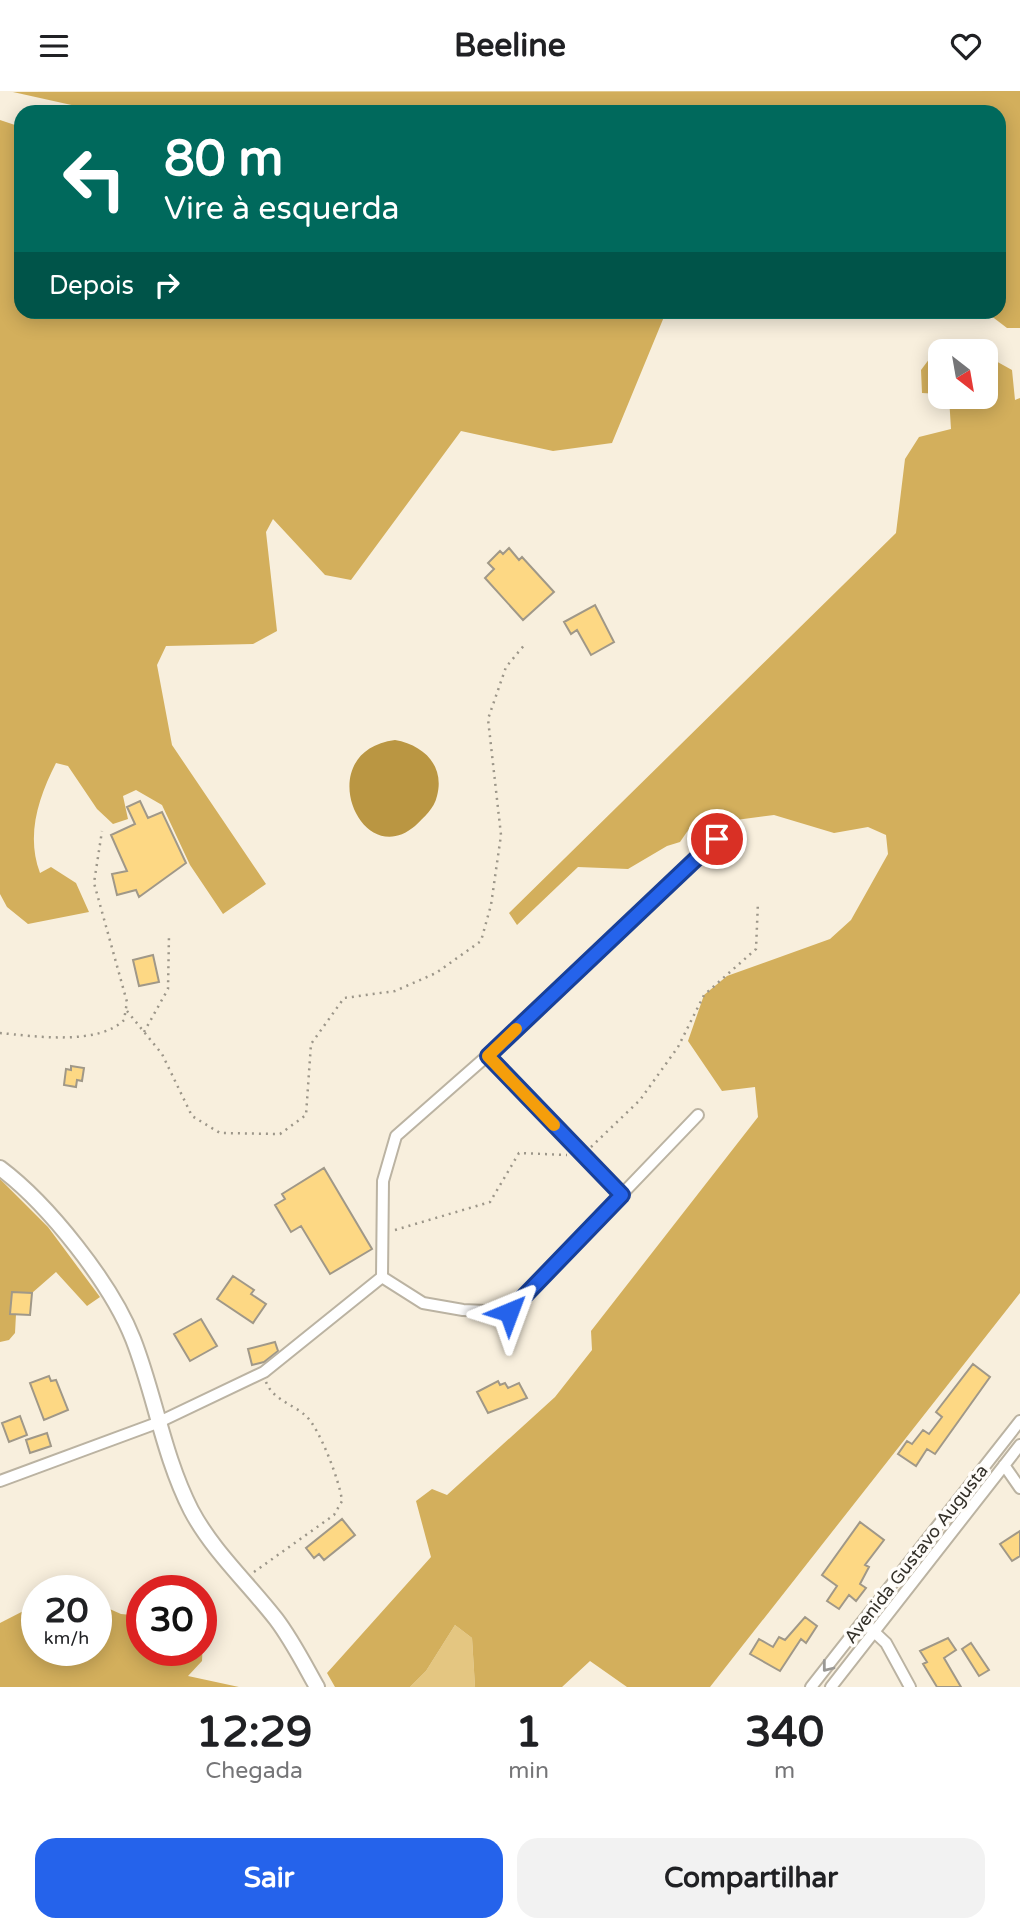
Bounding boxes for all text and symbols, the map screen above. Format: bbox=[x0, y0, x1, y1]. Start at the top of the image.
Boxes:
icon: menu bbox=[35, 27, 73, 65]
text: Beeline bbox=[454, 27, 566, 65]
icon: heart bbox=[947, 27, 985, 65]
text: 80 m bbox=[164, 130, 283, 189]
icon: left bbox=[49, 133, 140, 224]
text: Vire à esquerda bbox=[164, 190, 400, 228]
icon: right bbox=[148, 266, 186, 304]
text: Depois bbox=[49, 270, 134, 301]
north arrow bbox=[928, 339, 998, 409]
map controls bbox=[928, 339, 998, 409]
pin bbox=[687, 809, 747, 869]
icon: arrive bbox=[698, 820, 736, 858]
position arrow bbox=[472, 1275, 546, 1349]
street label: Avenida Gustavo Augusta bbox=[839, 1460, 993, 1648]
speed limit sign: 30 bbox=[126, 1575, 217, 1666]
text: 20 bbox=[45, 1590, 88, 1632]
text: km/h bbox=[44, 1627, 89, 1649]
one-way arrow bbox=[822, 1660, 835, 1672]
text: 12:29 bbox=[196, 1707, 312, 1758]
text: 1 bbox=[515, 1707, 542, 1758]
text: 340 bbox=[745, 1707, 824, 1758]
text: Chegada bbox=[205, 1757, 303, 1785]
text: min bbox=[508, 1757, 549, 1785]
text: m bbox=[774, 1757, 795, 1785]
button: Sair bbox=[35, 1838, 503, 1918]
button: Compartilhar bbox=[517, 1838, 985, 1918]

